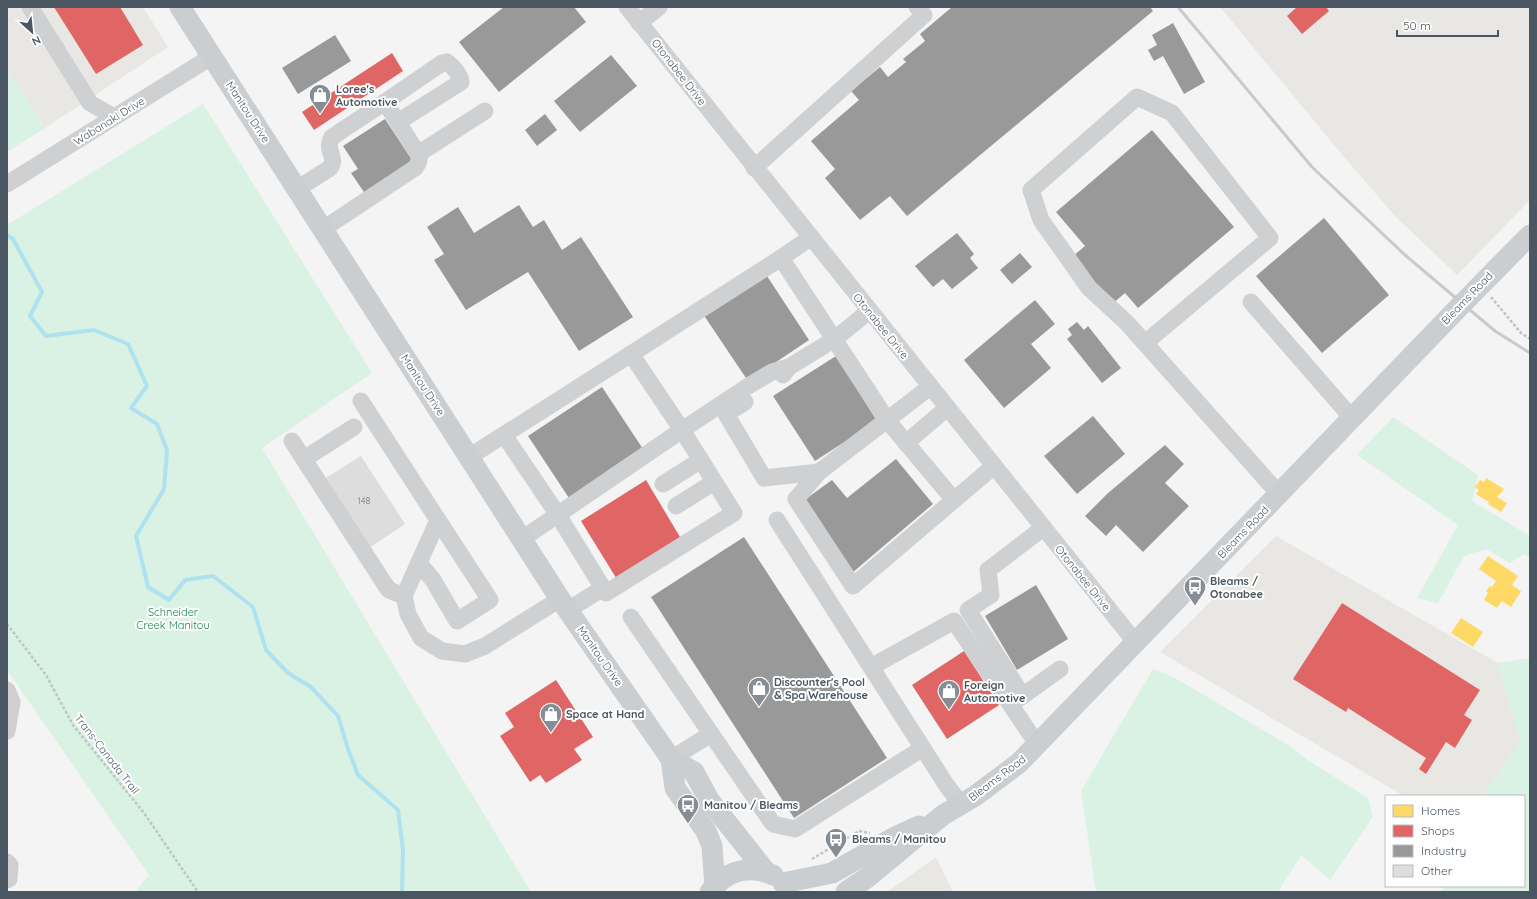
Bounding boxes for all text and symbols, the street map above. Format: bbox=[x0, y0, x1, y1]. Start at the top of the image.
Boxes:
north arrow bbox=[12, 12, 52, 52]
scale bar bbox=[1397, 12, 1498, 38]
text: 50 m bbox=[1403, 18, 1431, 33]
text: N bbox=[30, 33, 43, 49]
street label: Otonabee Drive bbox=[649, 36, 709, 108]
street label: Manitou Drive bbox=[223, 79, 273, 145]
shop icon: Loree's Automotive bbox=[307, 82, 333, 115]
place label: Loree's Automotive bbox=[336, 82, 398, 109]
street label: Wabanaki Drive bbox=[71, 94, 147, 148]
street label: Bleams Road bbox=[1438, 269, 1496, 327]
street label: Otonabee Drive bbox=[850, 290, 912, 362]
street label: Manitou Drive bbox=[398, 352, 448, 418]
house number: 148 bbox=[358, 495, 371, 506]
street label: Bleams Road bbox=[1214, 503, 1272, 561]
street label: Otonabee Drive bbox=[1052, 542, 1114, 614]
bus stop icon: Bleams / Otonabee bbox=[1182, 574, 1208, 607]
place label: Bleams / Otonabee bbox=[1210, 574, 1264, 601]
park label: Schneider Creek Manitou bbox=[136, 605, 210, 632]
street label: Manitou Drive bbox=[574, 623, 626, 689]
shop icon: Discounter's Pool & Spa Warehouse bbox=[746, 675, 772, 708]
place label: Discounter's Pool & Spa Warehouse bbox=[774, 675, 869, 702]
shop icon: Foreign Automotive bbox=[936, 678, 962, 711]
place label: Foreign Automotive bbox=[964, 678, 1026, 705]
shop icon: Space at Hand bbox=[538, 701, 564, 734]
place label: Space at Hand bbox=[566, 707, 645, 721]
street label: Trans-Canada Trail bbox=[71, 711, 143, 797]
street label: Bleams Road bbox=[966, 752, 1028, 804]
bus stop icon: Manitou / Bleams bbox=[675, 792, 701, 825]
legend bbox=[1385, 795, 1525, 887]
place label: Manitou / Bleams bbox=[704, 798, 798, 812]
text: Homes bbox=[1421, 803, 1461, 818]
text: Shops bbox=[1421, 823, 1455, 838]
bus stop icon: Bleams / Manitou bbox=[823, 826, 849, 859]
place label: Bleams / Manitou bbox=[852, 832, 946, 846]
text: Industry bbox=[1421, 843, 1466, 858]
text: Other bbox=[1421, 863, 1453, 878]

